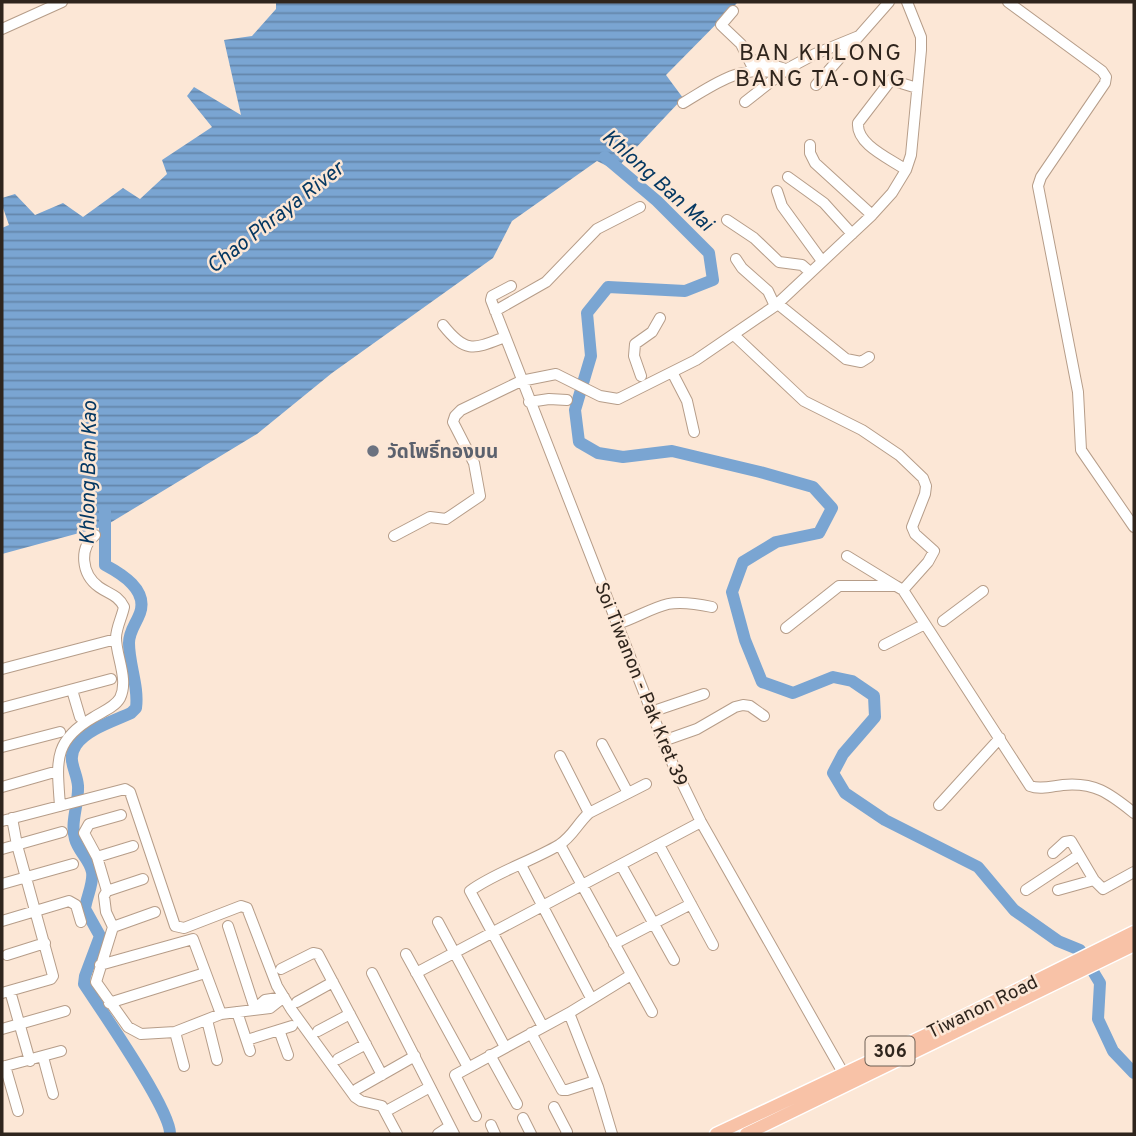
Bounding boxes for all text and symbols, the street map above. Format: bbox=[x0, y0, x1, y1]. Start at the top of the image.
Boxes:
district label: BAN KHLONG BANG TA-ONG bbox=[735, 40, 907, 95]
water label: Khlong Ban Mai bbox=[596, 124, 720, 239]
water label: Chao Phraya River bbox=[202, 155, 352, 280]
water label: Khlong Ban Kao bbox=[75, 400, 104, 545]
place label: วัดโพธิ์ทองบน bbox=[387, 439, 498, 465]
marker: วัดโพธิ์ทองบน bbox=[365, 443, 381, 459]
street label: Soi Tiwanon - Pak Kret 39 bbox=[588, 579, 692, 790]
street label: Tiwanon Road bbox=[924, 971, 1042, 1045]
road number: 306 bbox=[866, 1036, 914, 1066]

